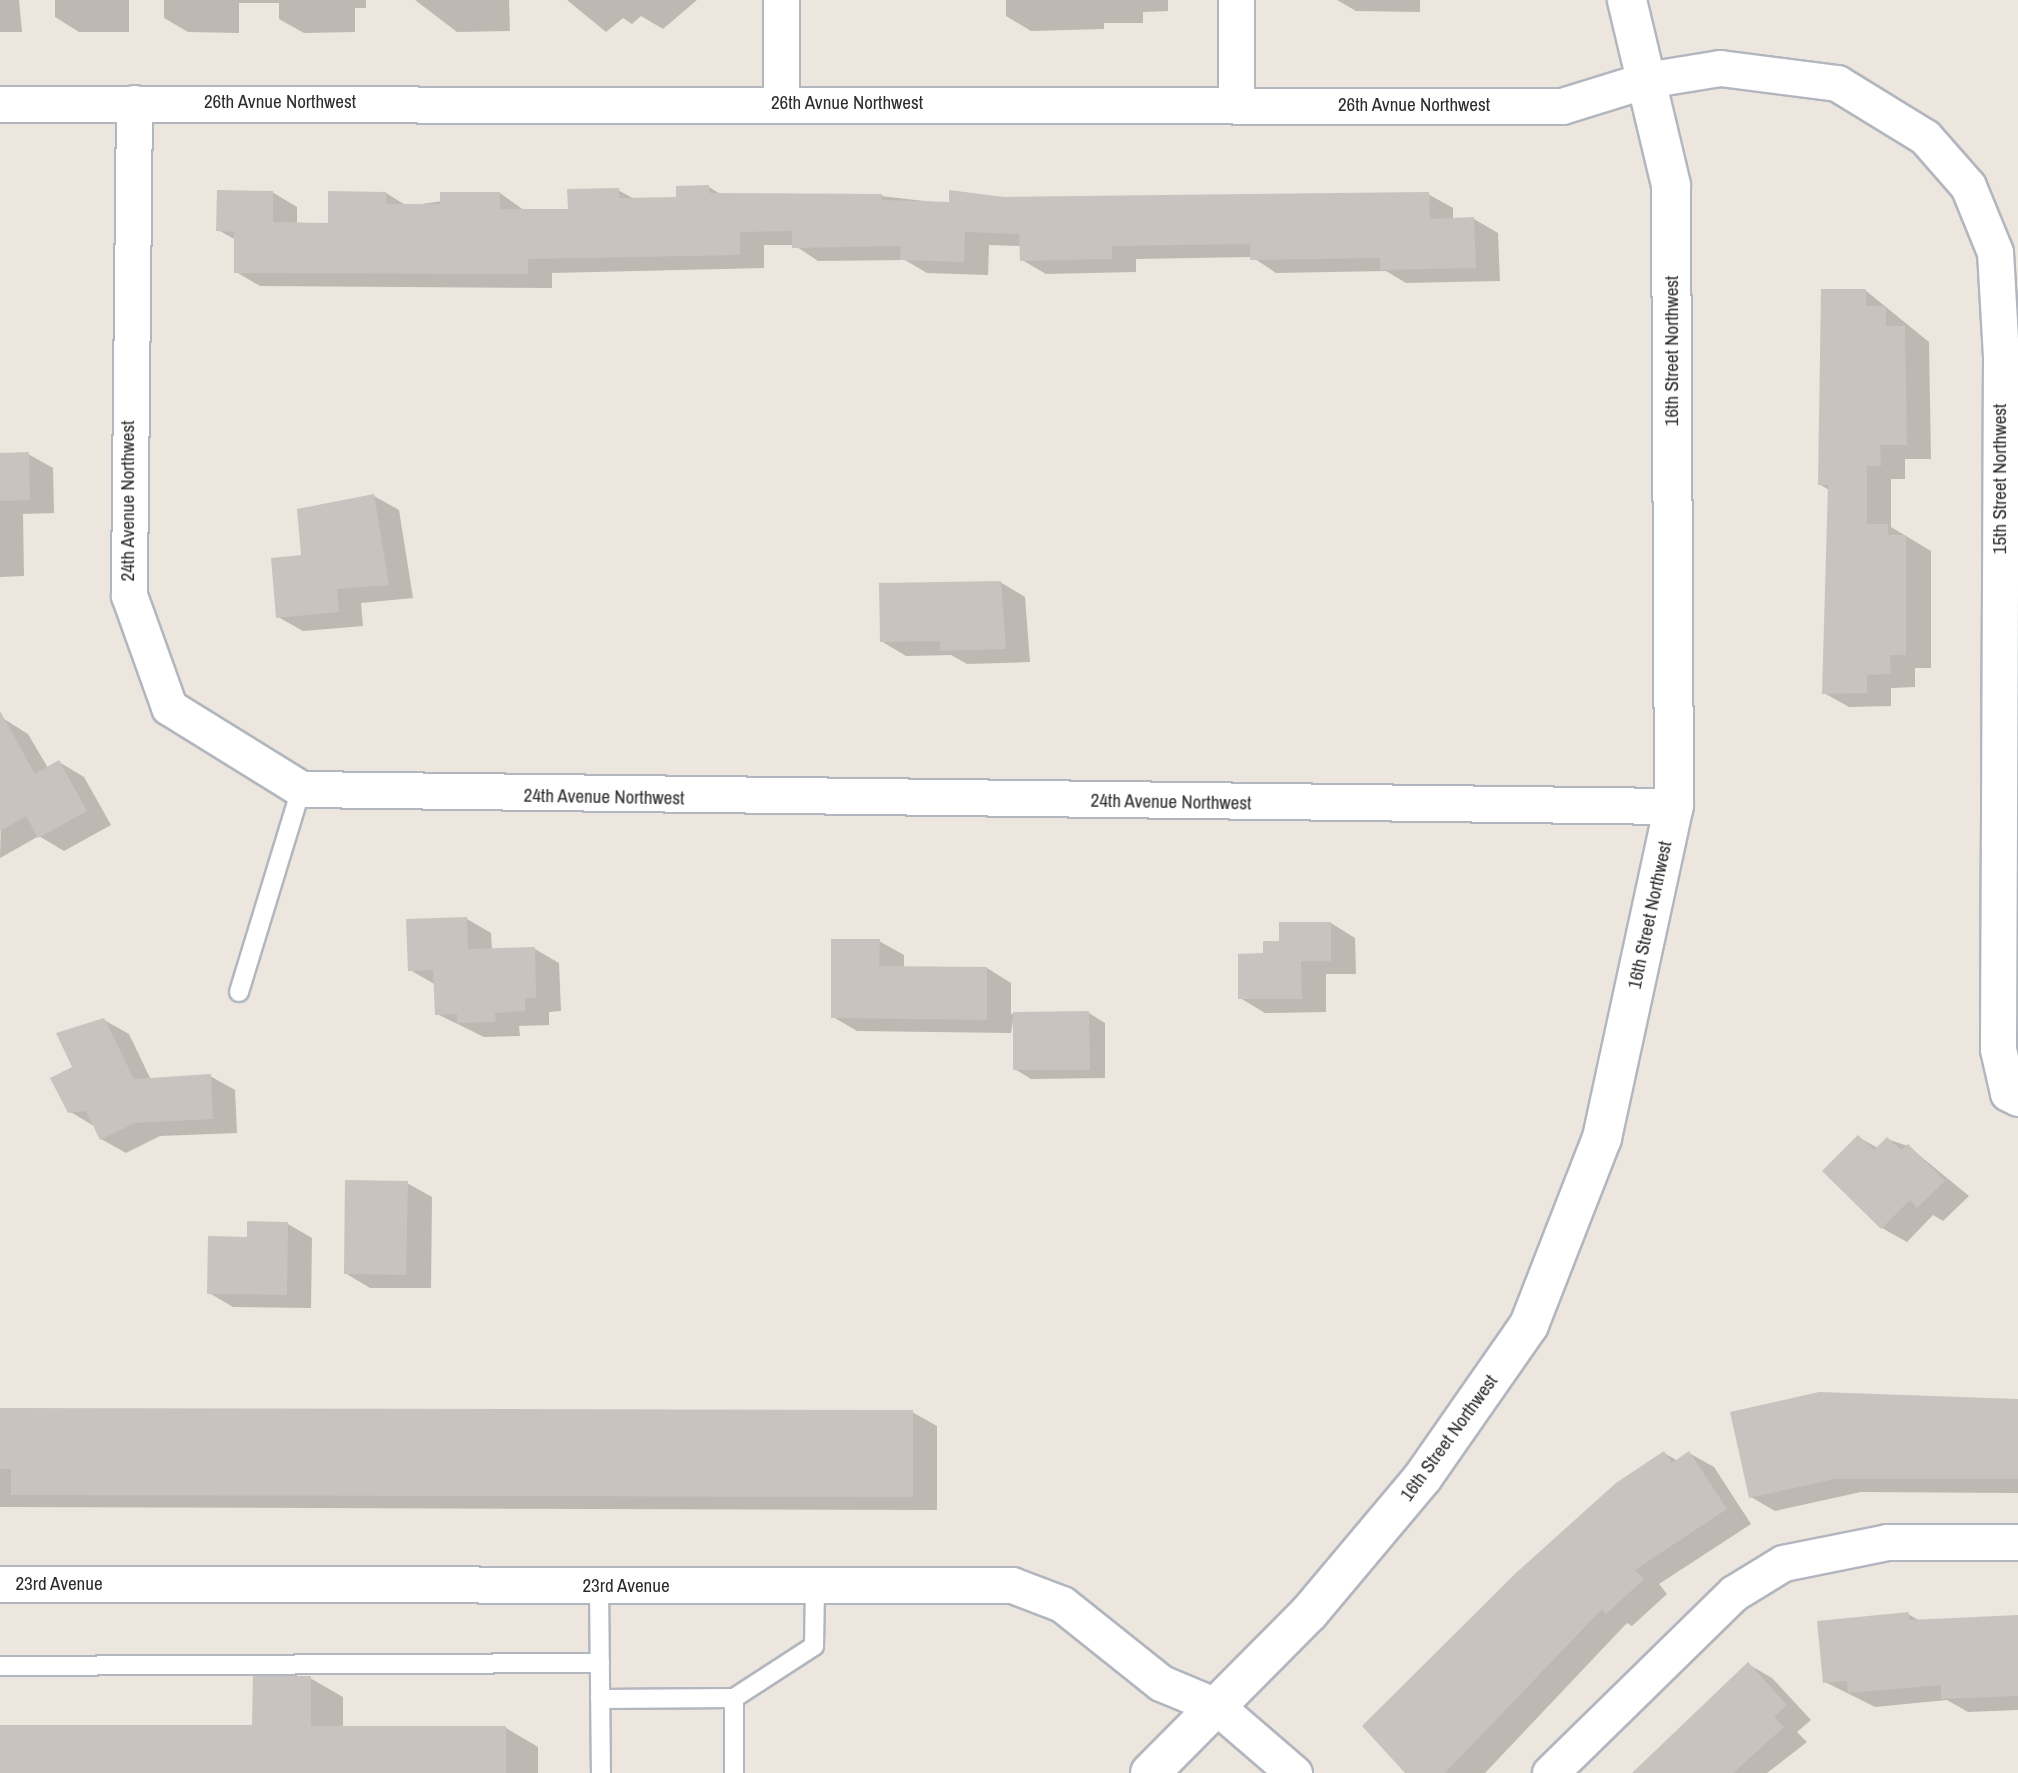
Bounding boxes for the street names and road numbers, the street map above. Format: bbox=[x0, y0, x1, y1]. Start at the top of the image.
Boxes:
street label: 26th Avnue Northwest bbox=[203, 91, 357, 113]
street label: 26th Avnue Northwest bbox=[770, 92, 924, 114]
street label: 26th Avnue Northwest bbox=[1337, 94, 1491, 116]
street label: 16th Street Northwest bbox=[1661, 276, 1683, 426]
street label: 15th Street Northwest bbox=[1989, 404, 2011, 554]
street label: 24th Avenue Northwest bbox=[117, 420, 139, 582]
street label: 24th Avenue Northwest bbox=[523, 784, 685, 810]
street label: 24th Avenue Northwest bbox=[1090, 789, 1252, 815]
street label: 16th Street Northwest bbox=[1623, 839, 1677, 991]
street label: 16th Street Northwest bbox=[1395, 1370, 1503, 1506]
street label: 23rd Avenue bbox=[15, 1573, 103, 1595]
street label: 23rd Avenue bbox=[582, 1575, 670, 1597]

